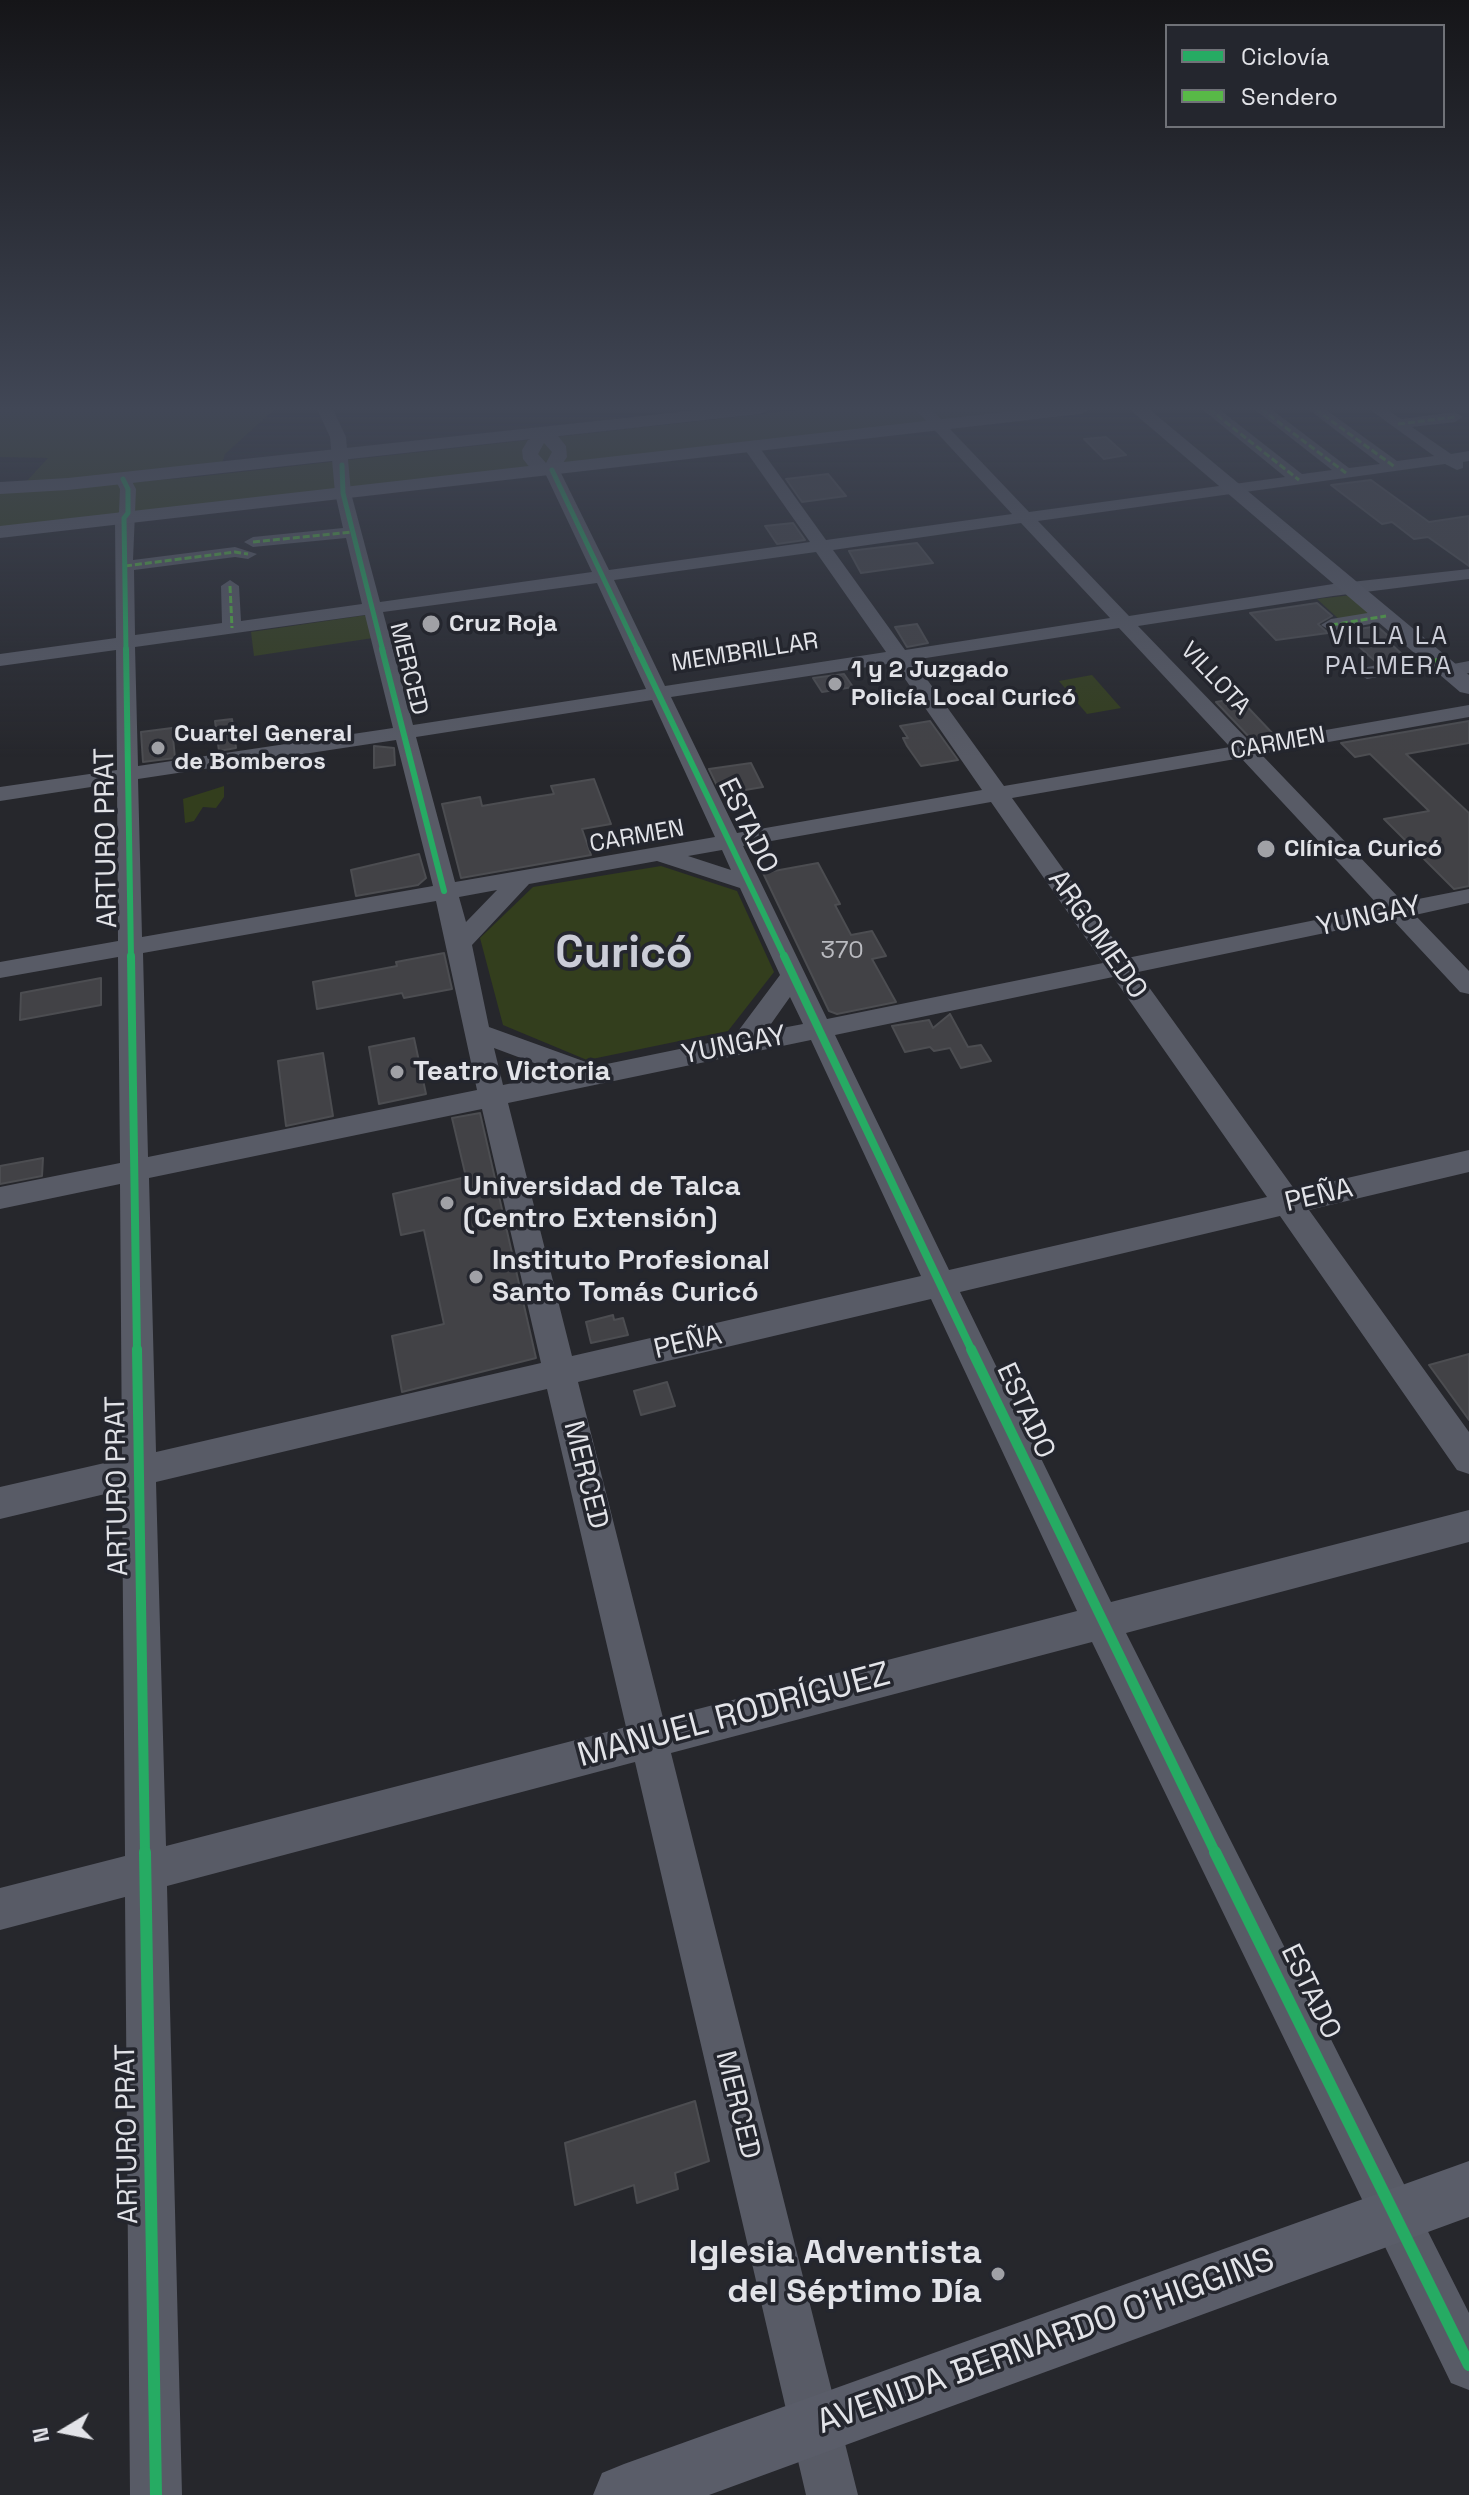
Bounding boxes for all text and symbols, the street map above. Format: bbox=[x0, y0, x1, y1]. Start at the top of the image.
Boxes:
legend bbox=[1165, 24, 1445, 128]
text: Ciclovía bbox=[1241, 41, 1329, 72]
text: Sendero bbox=[1241, 81, 1338, 112]
place label: Cruz Roja bbox=[449, 610, 557, 638]
marker: Cruz Roja bbox=[420, 613, 442, 635]
street label: MERCED bbox=[383, 620, 433, 718]
district label: VILLA LA PALMERA bbox=[1325, 621, 1453, 682]
street label: MEMBRILLAR bbox=[669, 627, 821, 679]
street label: VILLOTA bbox=[1174, 637, 1256, 721]
place label: 1 y 2 Juzgado Policía Local Curicó bbox=[851, 656, 1076, 712]
marker: 1 y 2 Juzgado Policía Local Curicó bbox=[826, 675, 844, 693]
place label: Cuartel General de Bomberos bbox=[174, 720, 352, 776]
street label: CARMEN bbox=[1228, 722, 1328, 766]
marker: Cuartel General de Bomberos bbox=[149, 739, 167, 757]
street label: ARTURO PRAT bbox=[89, 748, 125, 928]
street label: ESTADO bbox=[710, 773, 784, 879]
street label: CARMEN bbox=[587, 815, 687, 859]
place label: Clínica Curicó bbox=[1284, 835, 1442, 863]
marker: Clínica Curicó bbox=[1255, 838, 1277, 860]
street label: ARGOMEDO bbox=[1040, 864, 1154, 1006]
street label: YUNGAY bbox=[1314, 890, 1424, 944]
district label: Curicó bbox=[555, 929, 693, 981]
house number: 370 bbox=[820, 937, 864, 965]
street label: YUNGAY bbox=[679, 1019, 789, 1073]
place label: Teatro Victoria bbox=[413, 1055, 611, 1089]
marker: Teatro Victoria bbox=[388, 1063, 406, 1081]
place label: Universidad de Talca (Centro Extensión) bbox=[463, 1170, 741, 1236]
street label: PEÑA bbox=[1282, 1172, 1356, 1220]
marker: Universidad de Talca (Centro Extensión) bbox=[438, 1194, 456, 1212]
place label: Instituto Profesional Santo Tomás Curicó bbox=[492, 1244, 770, 1310]
marker: Instituto Profesional Santo Tomás Curicó bbox=[467, 1268, 485, 1286]
street label: PEÑA bbox=[651, 1319, 725, 1367]
street label: ESTADO bbox=[988, 1358, 1062, 1464]
street label: ARTURO PRAT bbox=[100, 1396, 136, 1576]
street label: MERCED bbox=[555, 1418, 615, 1532]
street label: MANUEL RODRÍGUEZ bbox=[573, 1655, 895, 1777]
street label: ESTADO bbox=[1273, 1939, 1347, 2045]
street label: ARTURO PRAT bbox=[110, 2044, 146, 2224]
street label: MERCED bbox=[707, 2048, 767, 2162]
place label: Iglesia Adventista del Séptimo Día bbox=[689, 2234, 982, 2314]
street label: AVENIDA BERNARDO O'HIGGINS bbox=[812, 2240, 1280, 2444]
marker: Iglesia Adventista del Séptimo Día bbox=[989, 2265, 1007, 2283]
north arrow bbox=[24, 2391, 104, 2471]
text: N bbox=[25, 2425, 55, 2445]

